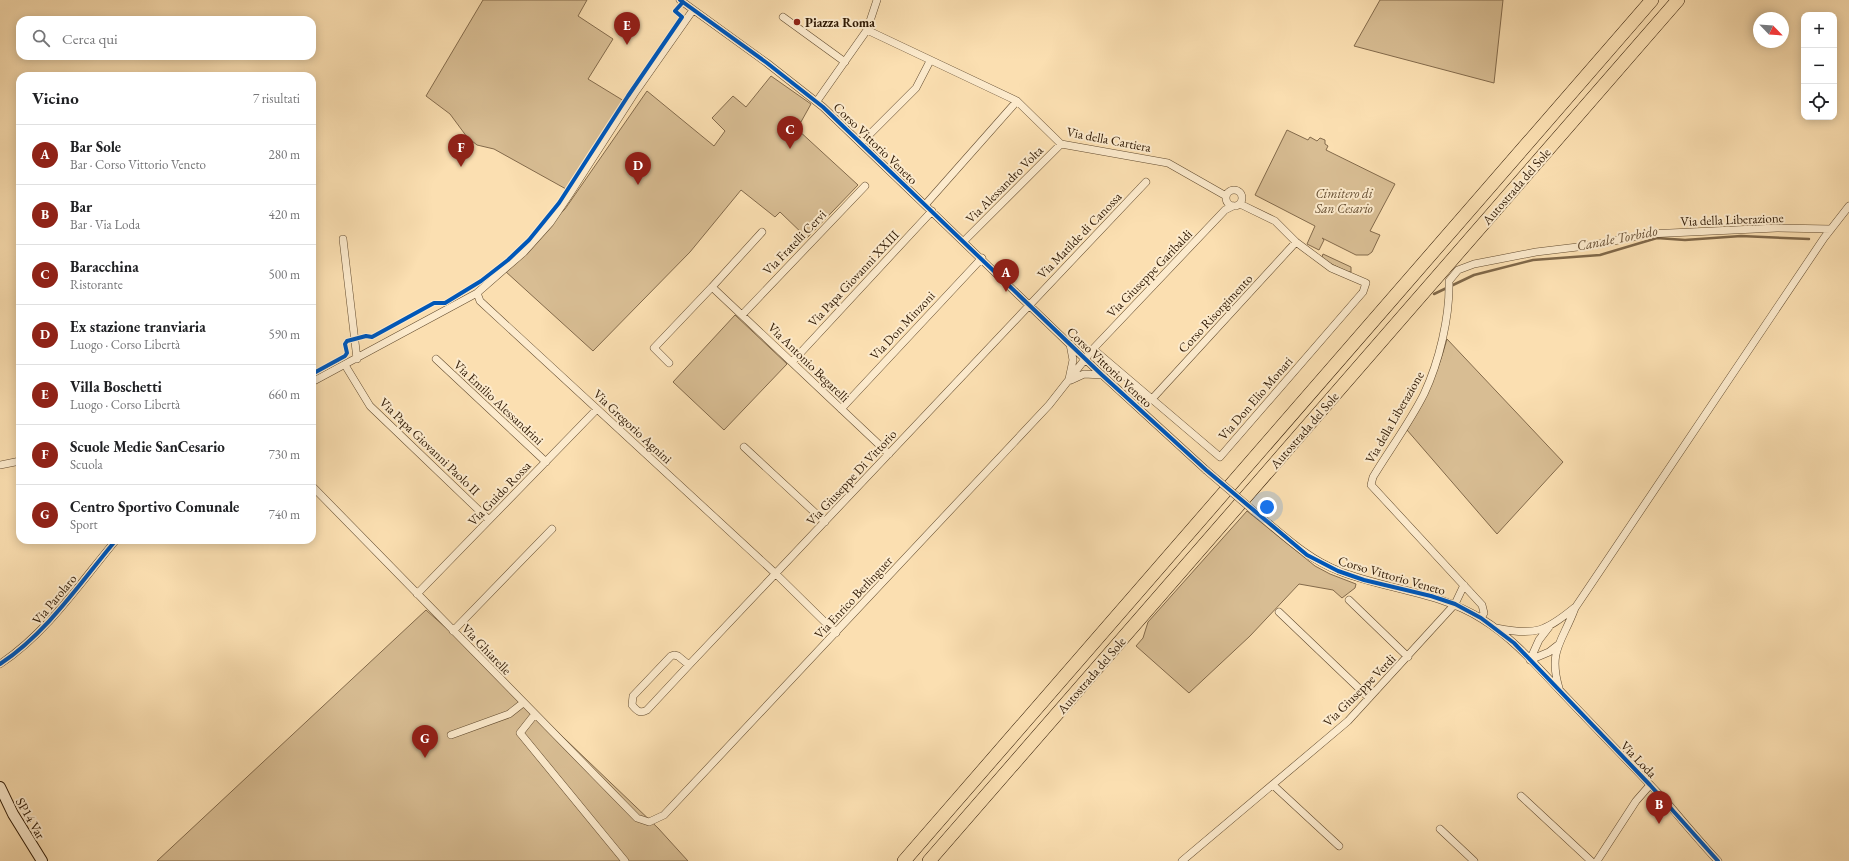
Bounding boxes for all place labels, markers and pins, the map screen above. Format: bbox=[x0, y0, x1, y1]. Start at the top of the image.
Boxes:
pin: E bbox=[614, 12, 640, 45]
place label: Piazza Roma bbox=[805, 14, 875, 31]
marker: Piazza Roma bbox=[792, 17, 802, 27]
pin: C bbox=[777, 116, 803, 149]
pin: F bbox=[448, 134, 474, 167]
pin: D bbox=[625, 152, 651, 185]
pin: A bbox=[993, 259, 1019, 292]
pin: G bbox=[412, 725, 438, 758]
pin: B bbox=[1646, 791, 1672, 824]

